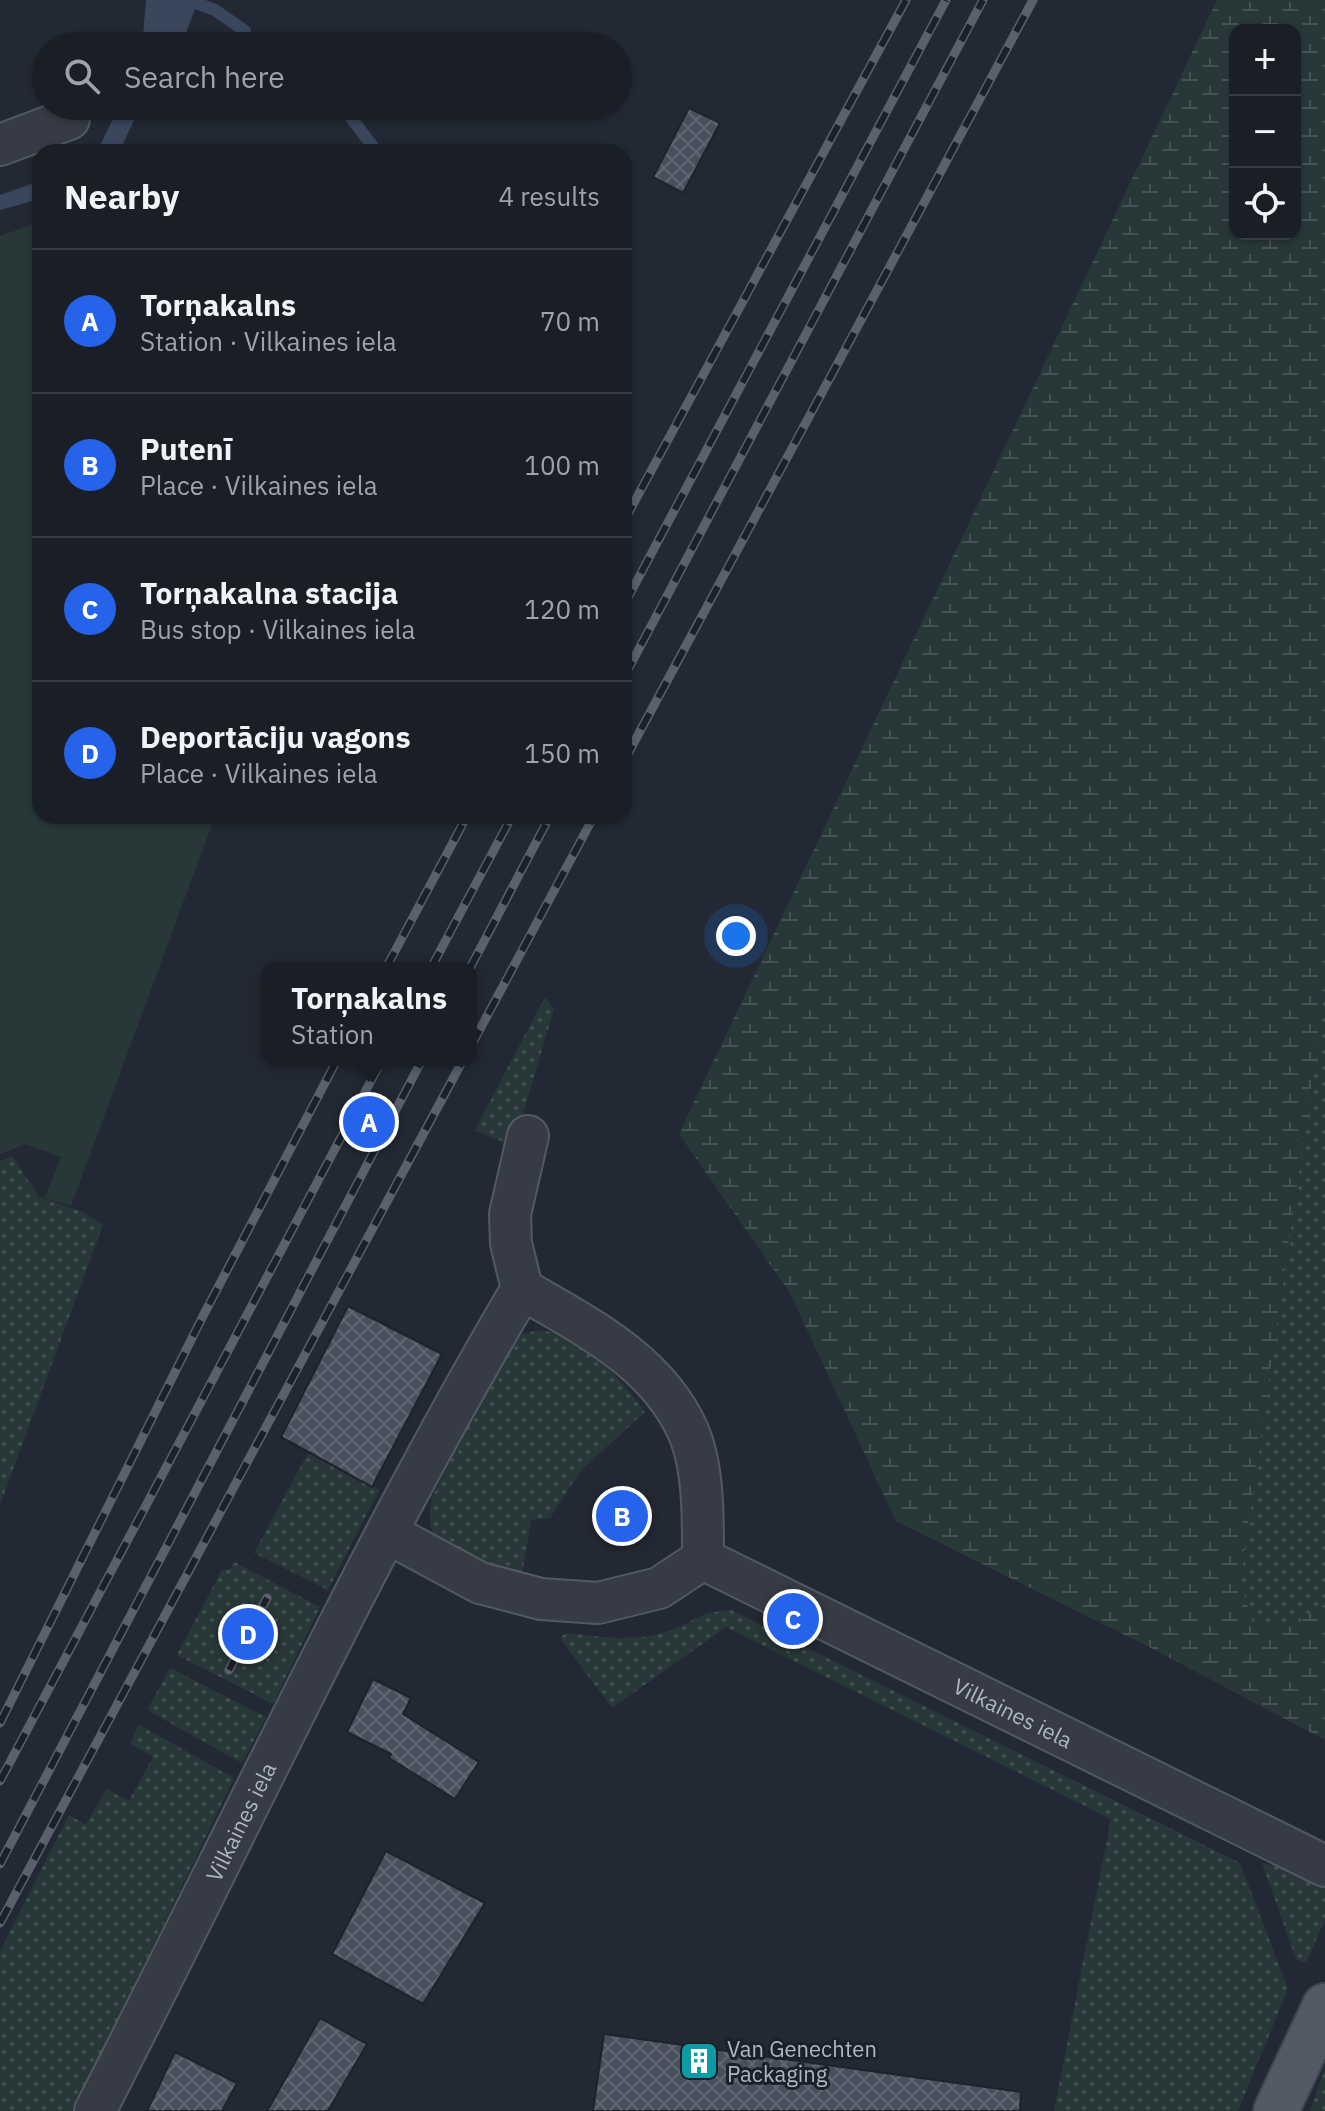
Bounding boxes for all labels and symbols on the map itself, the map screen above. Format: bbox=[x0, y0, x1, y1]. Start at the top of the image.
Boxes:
your location bbox=[716, 916, 756, 956]
pin: A bbox=[343, 1092, 395, 1152]
pin: B bbox=[596, 1486, 648, 1546]
pin: C bbox=[767, 1589, 819, 1649]
pin: D bbox=[222, 1604, 274, 1664]
street label: Vilkaines iela bbox=[949, 1670, 1078, 1754]
street label: Vilkaines iela bbox=[198, 1757, 282, 1886]
place label: Van Genechten Packaging bbox=[727, 2034, 877, 2088]
building icon: Van Genechten Packaging bbox=[678, 2040, 720, 2082]

